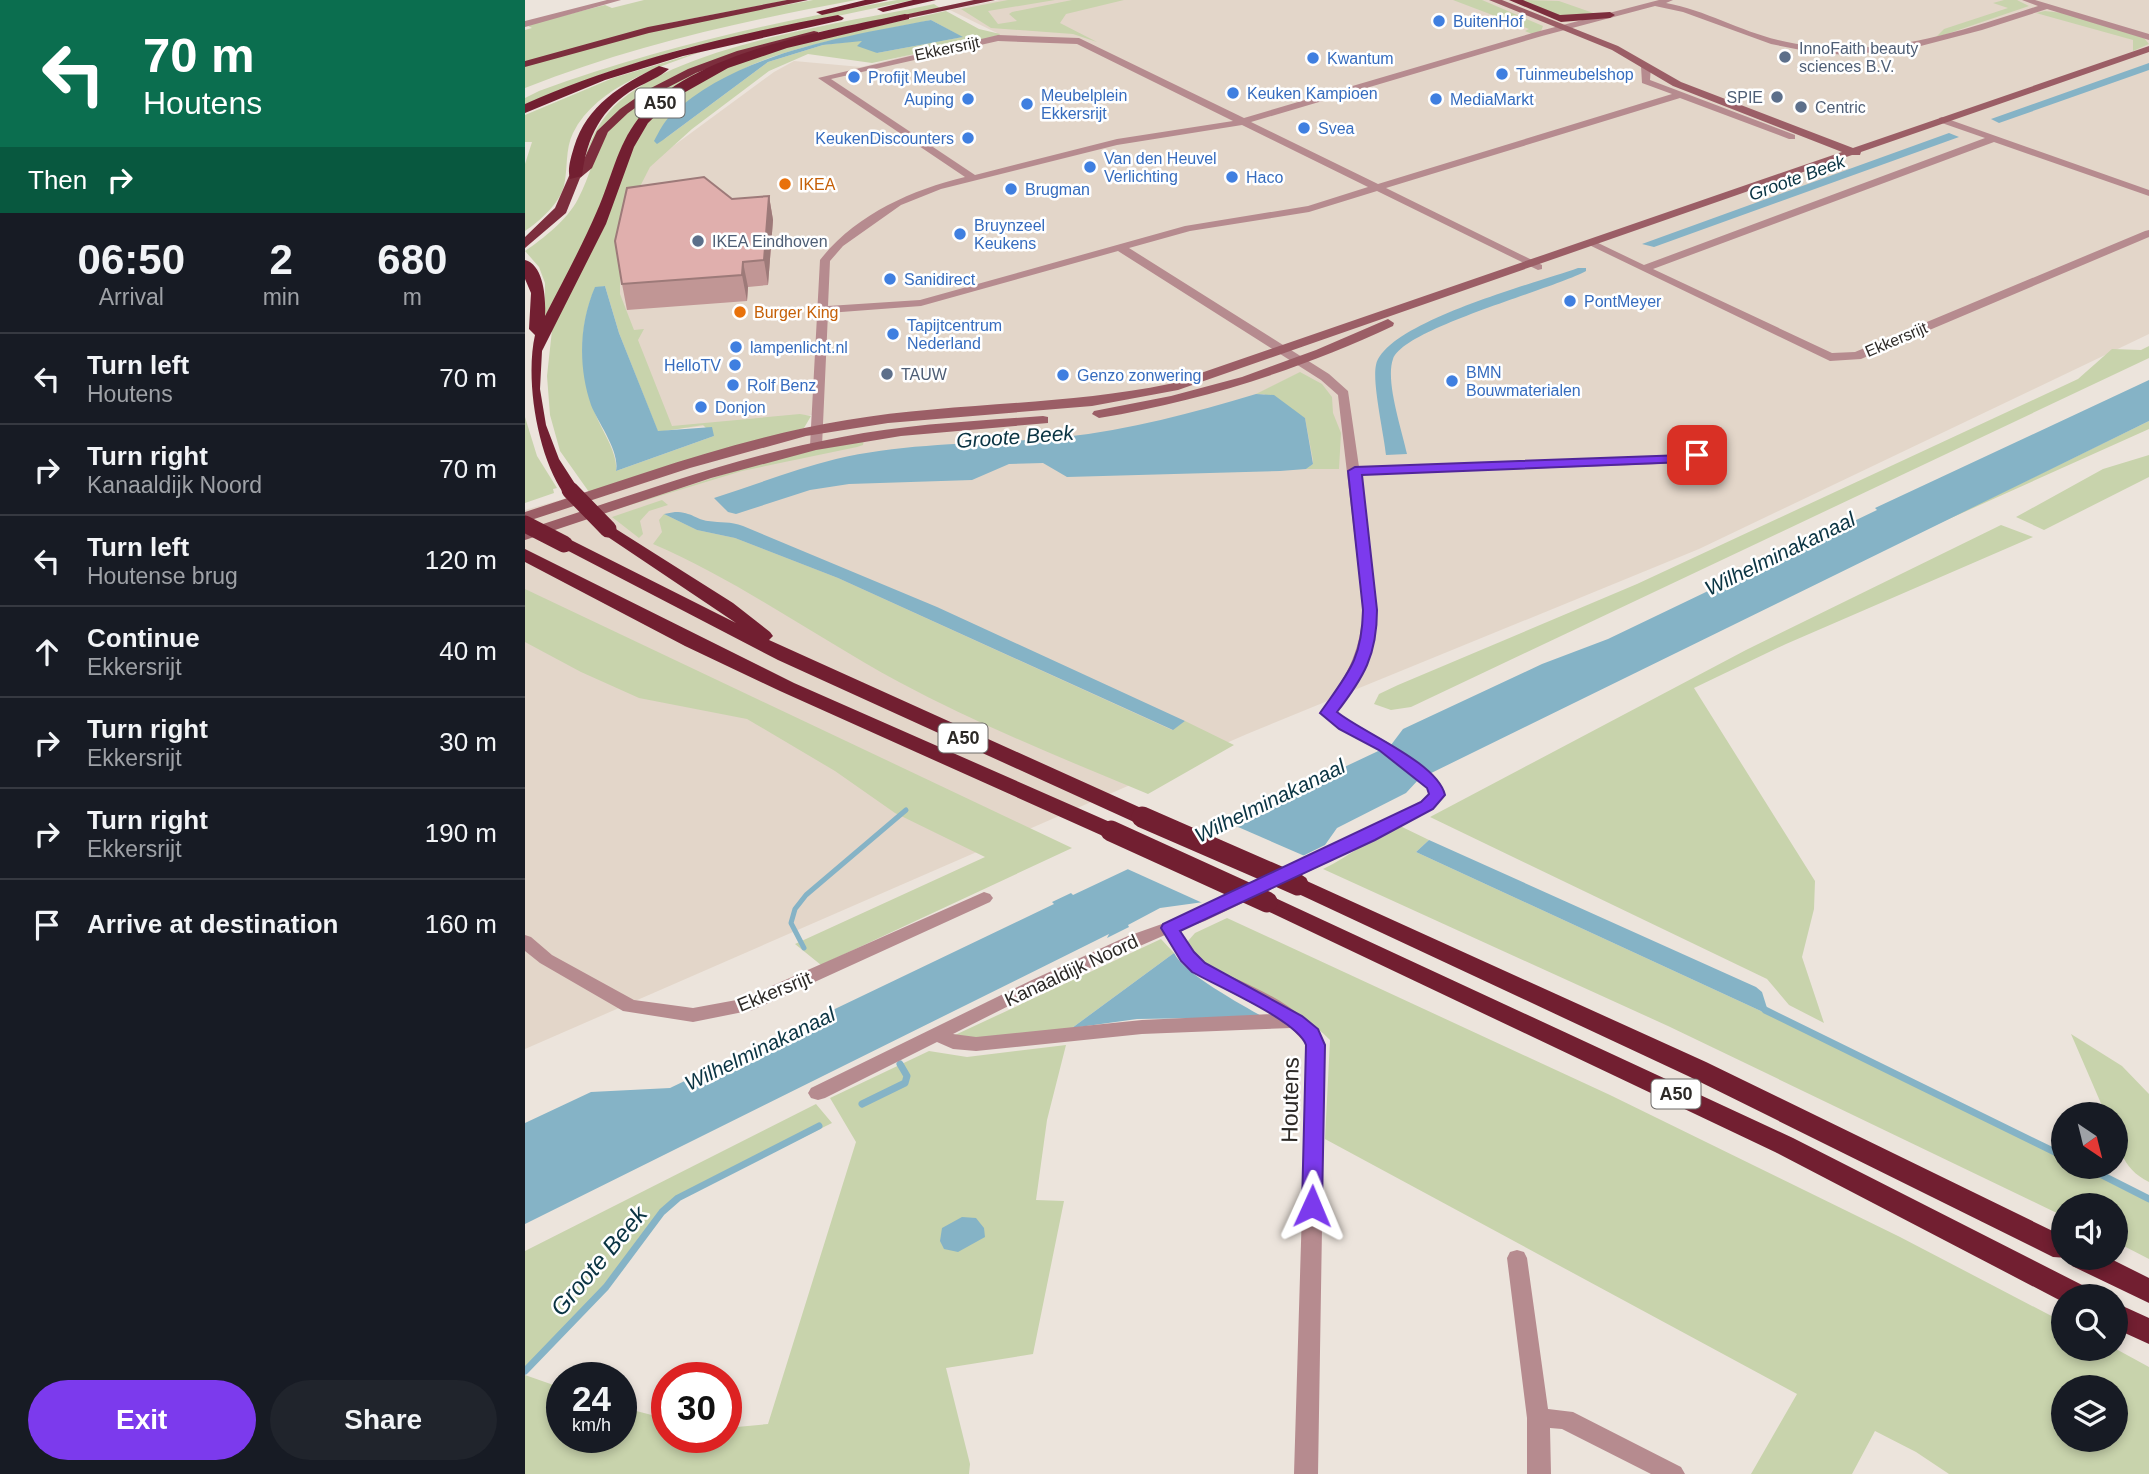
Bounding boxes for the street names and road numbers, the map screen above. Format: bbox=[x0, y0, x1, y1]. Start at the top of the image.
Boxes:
street label: Ekkersrijt bbox=[913, 33, 982, 64]
road number: A50 bbox=[635, 88, 685, 118]
street label: Ekkersrijt bbox=[1863, 319, 1930, 360]
road number: A50 bbox=[939, 724, 987, 752]
street label: Kanaaldijk Noord bbox=[1001, 930, 1141, 1011]
street label: Ekkersrijt bbox=[734, 967, 815, 1016]
street label: Houtens bbox=[1276, 1057, 1304, 1143]
road number: A50 bbox=[1651, 1079, 1701, 1108]

